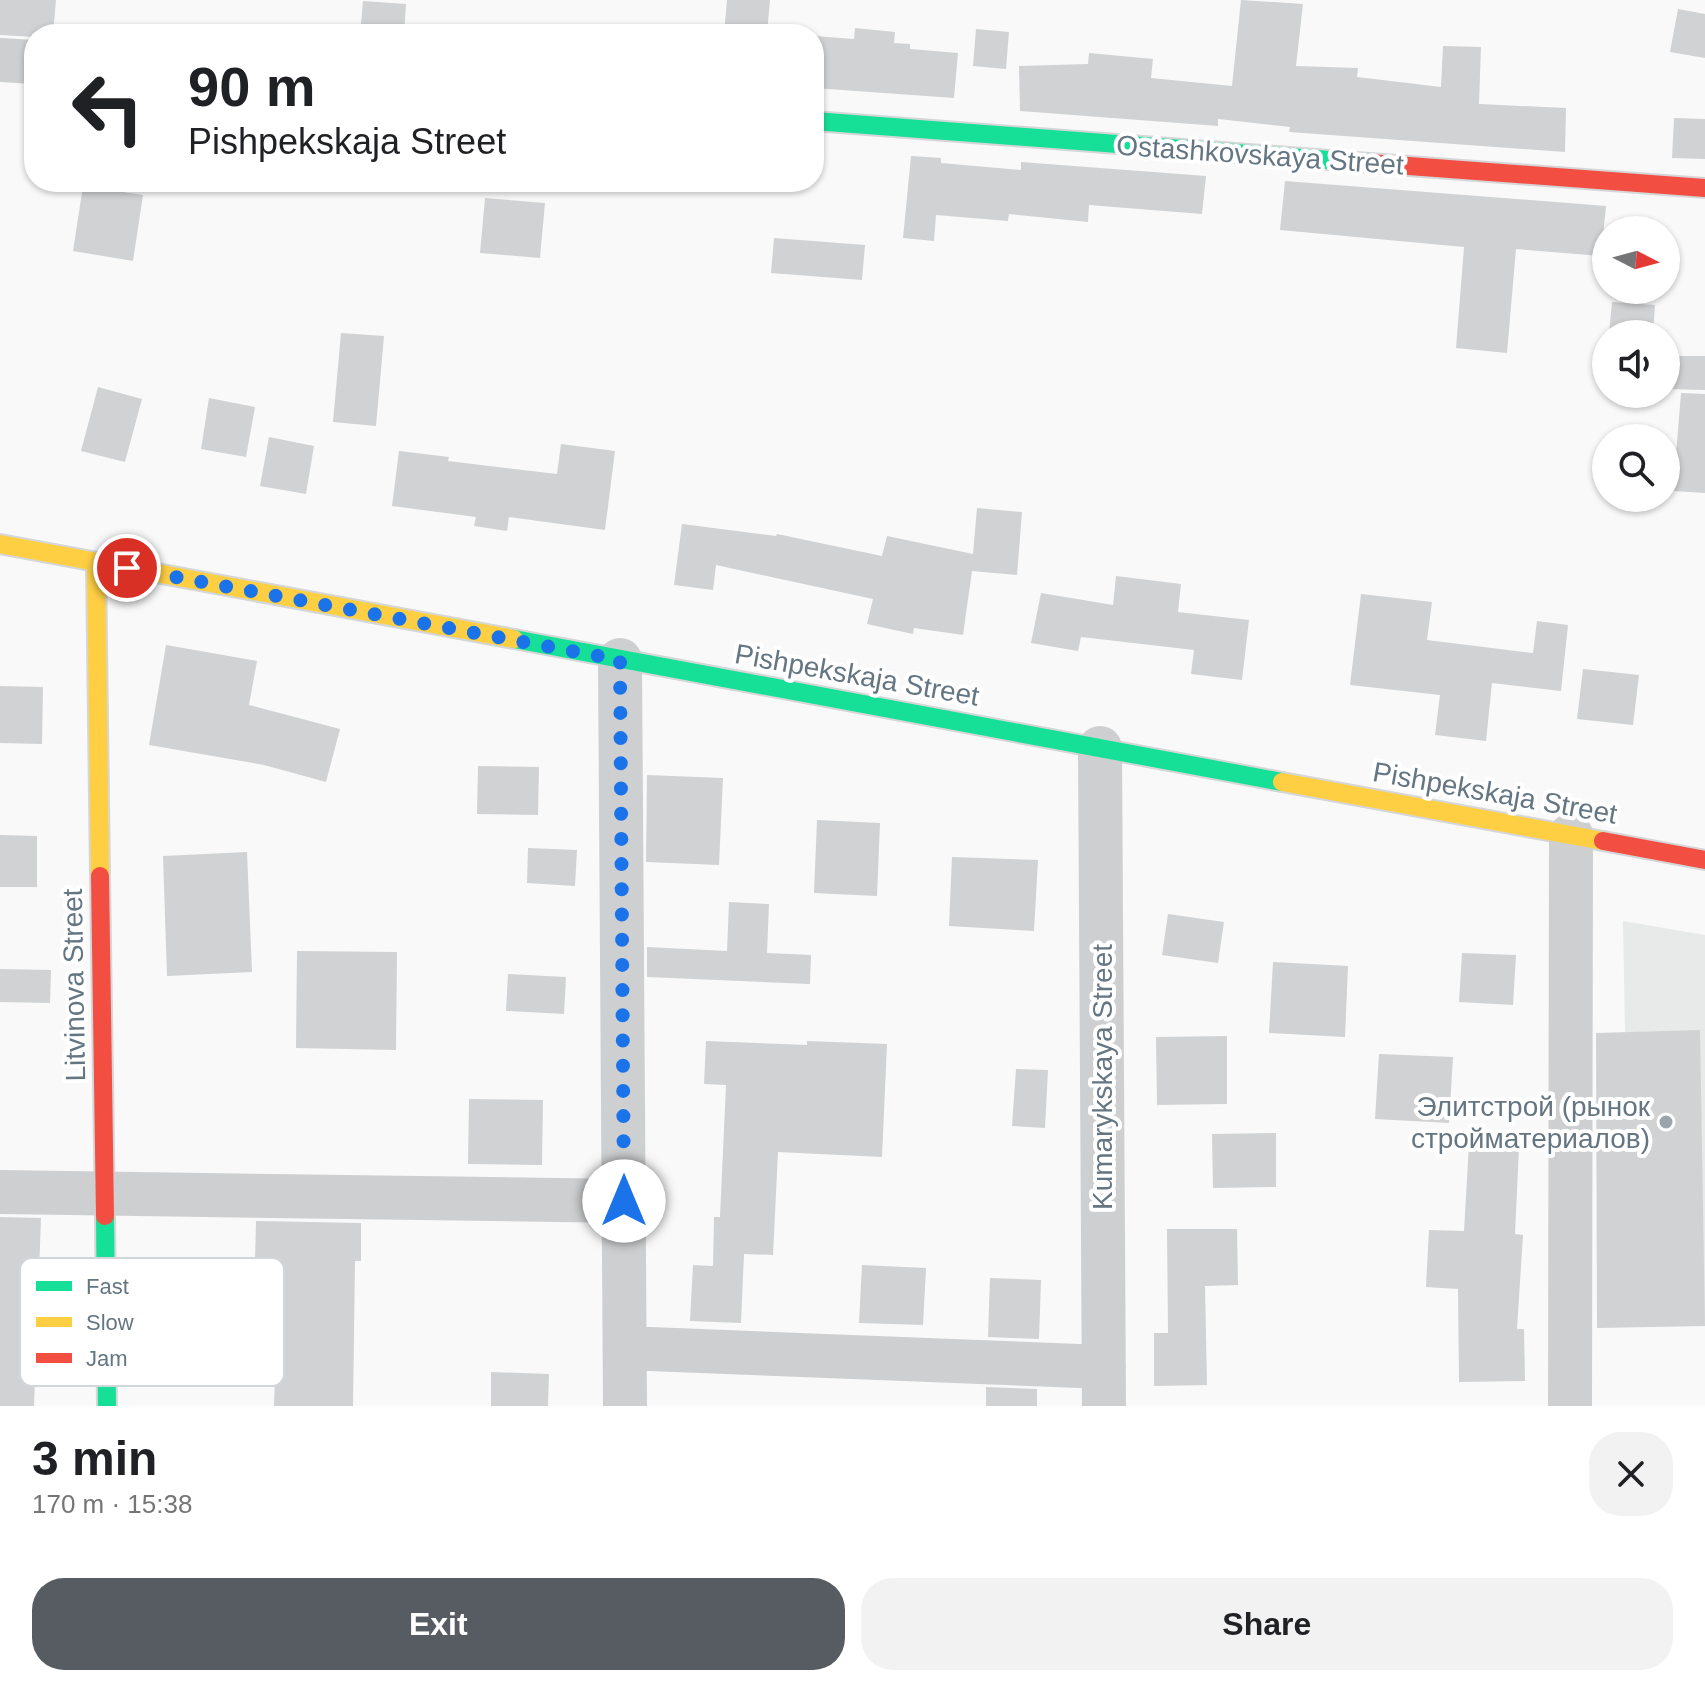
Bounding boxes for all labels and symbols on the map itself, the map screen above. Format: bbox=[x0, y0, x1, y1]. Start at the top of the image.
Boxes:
street label: Ostashkovskaya Street bbox=[1115, 129, 1405, 181]
north arrow bbox=[1592, 216, 1680, 304]
pin bbox=[93, 534, 161, 602]
street label: Pishpekskaja Street bbox=[732, 638, 982, 712]
street label: Pishpekskaja Street bbox=[1370, 756, 1620, 830]
street label: Litvinova Street bbox=[57, 888, 91, 1082]
street label: Kumarykskaya Street bbox=[1087, 944, 1118, 1210]
place label: Элитстрой (рынок стройматериалов) bbox=[1411, 1091, 1651, 1154]
marker: Элитстрой (рынок стройматериалов) bbox=[1657, 1113, 1675, 1131]
position arrow bbox=[582, 1159, 666, 1243]
legend bbox=[20, 1258, 284, 1386]
text: Fast bbox=[86, 1274, 129, 1299]
text: Slow bbox=[86, 1310, 134, 1335]
text: Jam bbox=[86, 1346, 128, 1371]

